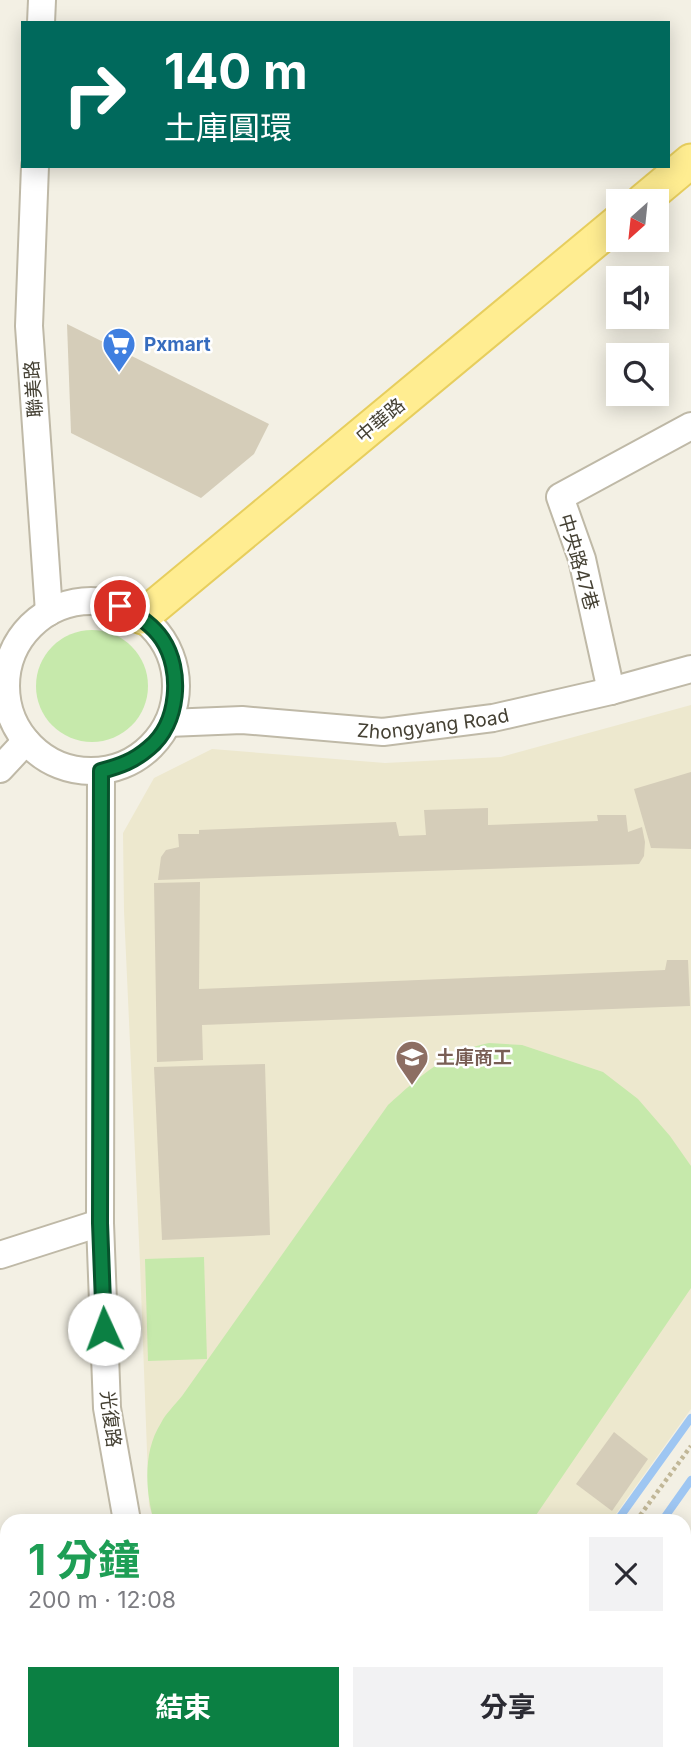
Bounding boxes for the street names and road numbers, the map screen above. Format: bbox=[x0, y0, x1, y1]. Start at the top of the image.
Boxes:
street label: 聯美路 bbox=[20, 360, 47, 418]
street label: 中華路 bbox=[351, 393, 410, 448]
street label: 中央路47巷 bbox=[554, 511, 603, 613]
street label: Zhongyang Road bbox=[356, 704, 511, 744]
street label: 光復路 bbox=[96, 1389, 125, 1449]

